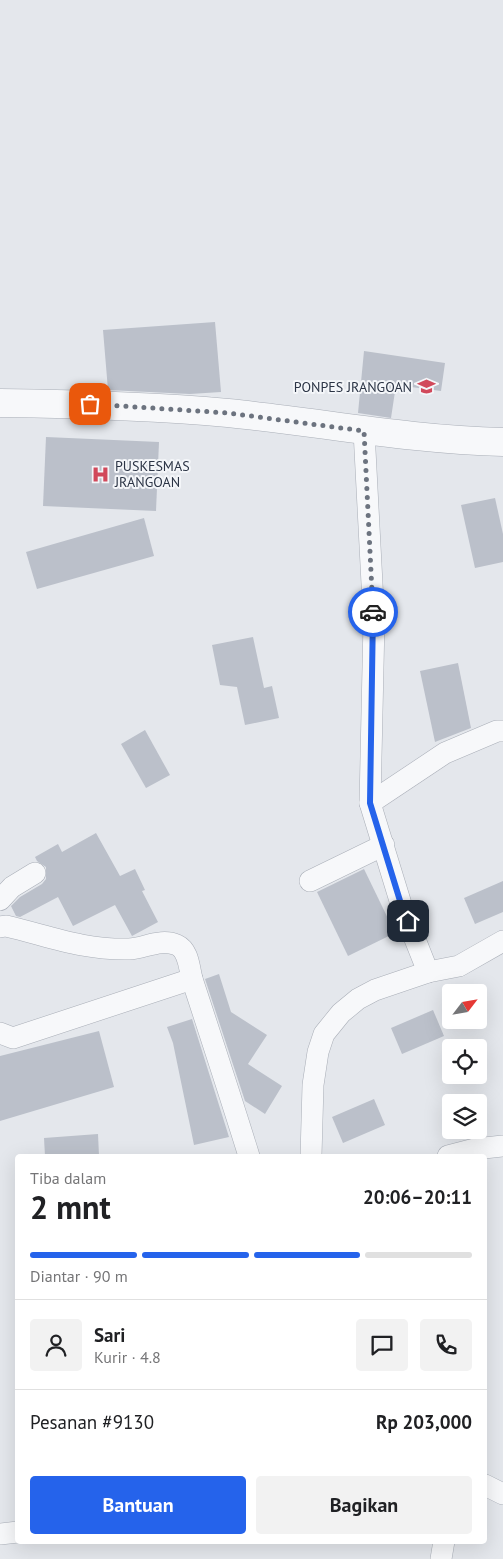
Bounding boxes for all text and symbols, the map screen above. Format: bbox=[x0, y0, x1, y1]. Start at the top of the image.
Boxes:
school or university icon: PONPES JRANGOAN bbox=[416, 377, 436, 397]
place label: PONPES JRANGOAN bbox=[294, 378, 412, 396]
pin bbox=[69, 383, 111, 425]
icon: bag bbox=[76, 390, 104, 418]
place label: PUSKESMAS JRANGOAN bbox=[114, 457, 190, 491]
hospital icon: PUSKESMAS JRANGOAN bbox=[91, 464, 111, 484]
courier bbox=[348, 587, 398, 637]
icon: car bbox=[359, 598, 387, 626]
pin bbox=[387, 900, 429, 942]
icon: home bbox=[394, 907, 422, 935]
north arrow bbox=[442, 984, 488, 1029]
map controls bbox=[442, 984, 487, 1139]
button: locate bbox=[442, 1039, 487, 1084]
button: layers bbox=[442, 1094, 487, 1139]
text: Tiba dalam bbox=[30, 1168, 106, 1188]
text: 20:06–20:11 bbox=[363, 1185, 472, 1209]
text: 2 mnt bbox=[30, 1186, 111, 1228]
text: Diantar · 90 m bbox=[30, 1266, 128, 1286]
button: person bbox=[30, 1319, 82, 1371]
button: chat bbox=[356, 1319, 408, 1371]
button: phone bbox=[420, 1319, 472, 1371]
text: Sari bbox=[94, 1323, 125, 1347]
text: Kurir · 4.8 bbox=[94, 1347, 161, 1367]
text: Pesanan #9130 bbox=[30, 1410, 154, 1434]
text: Rp 203,000 bbox=[376, 1410, 472, 1434]
button: Bantuan bbox=[30, 1476, 246, 1534]
button: Bagikan bbox=[256, 1476, 472, 1534]

